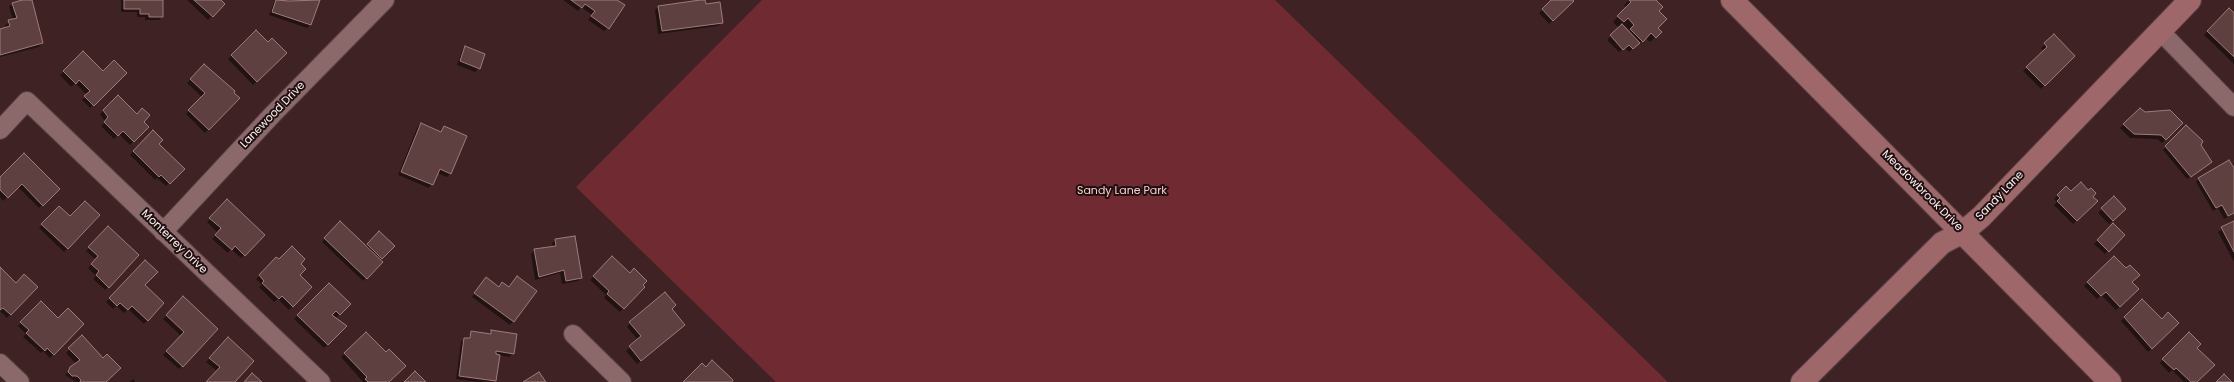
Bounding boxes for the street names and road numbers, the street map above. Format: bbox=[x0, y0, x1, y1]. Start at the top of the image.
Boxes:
street label: Lanewood Drive bbox=[238, 79, 308, 151]
street label: Meadowbrook Drive bbox=[1879, 148, 1965, 234]
street label: Sandy Lane bbox=[1973, 169, 2027, 223]
street label: Monterrey Drive bbox=[138, 207, 210, 277]

